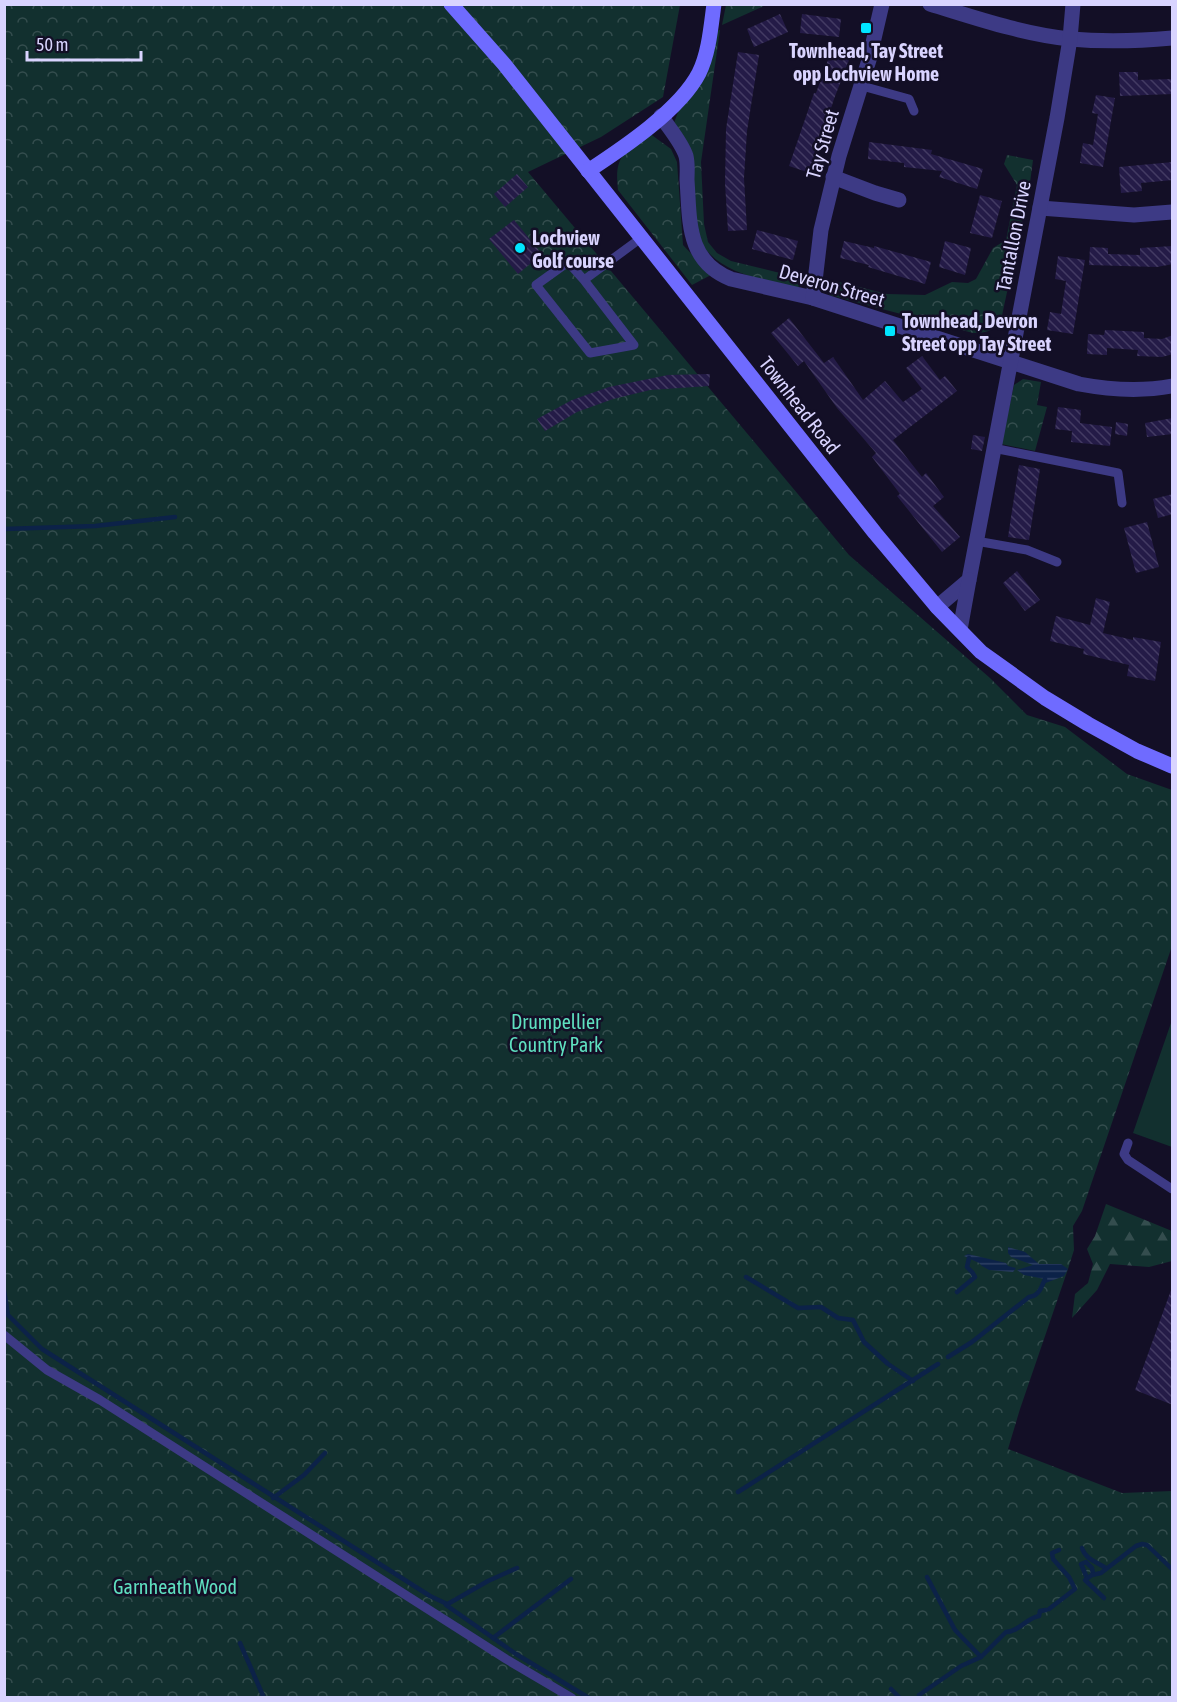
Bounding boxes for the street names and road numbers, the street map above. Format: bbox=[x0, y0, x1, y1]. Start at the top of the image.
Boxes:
street label: Tay Street bbox=[801, 106, 843, 182]
street label: Tantallon Drive bbox=[991, 179, 1035, 293]
street label: Deveron Street bbox=[777, 259, 888, 311]
street label: Townhead Road bbox=[755, 352, 845, 458]

